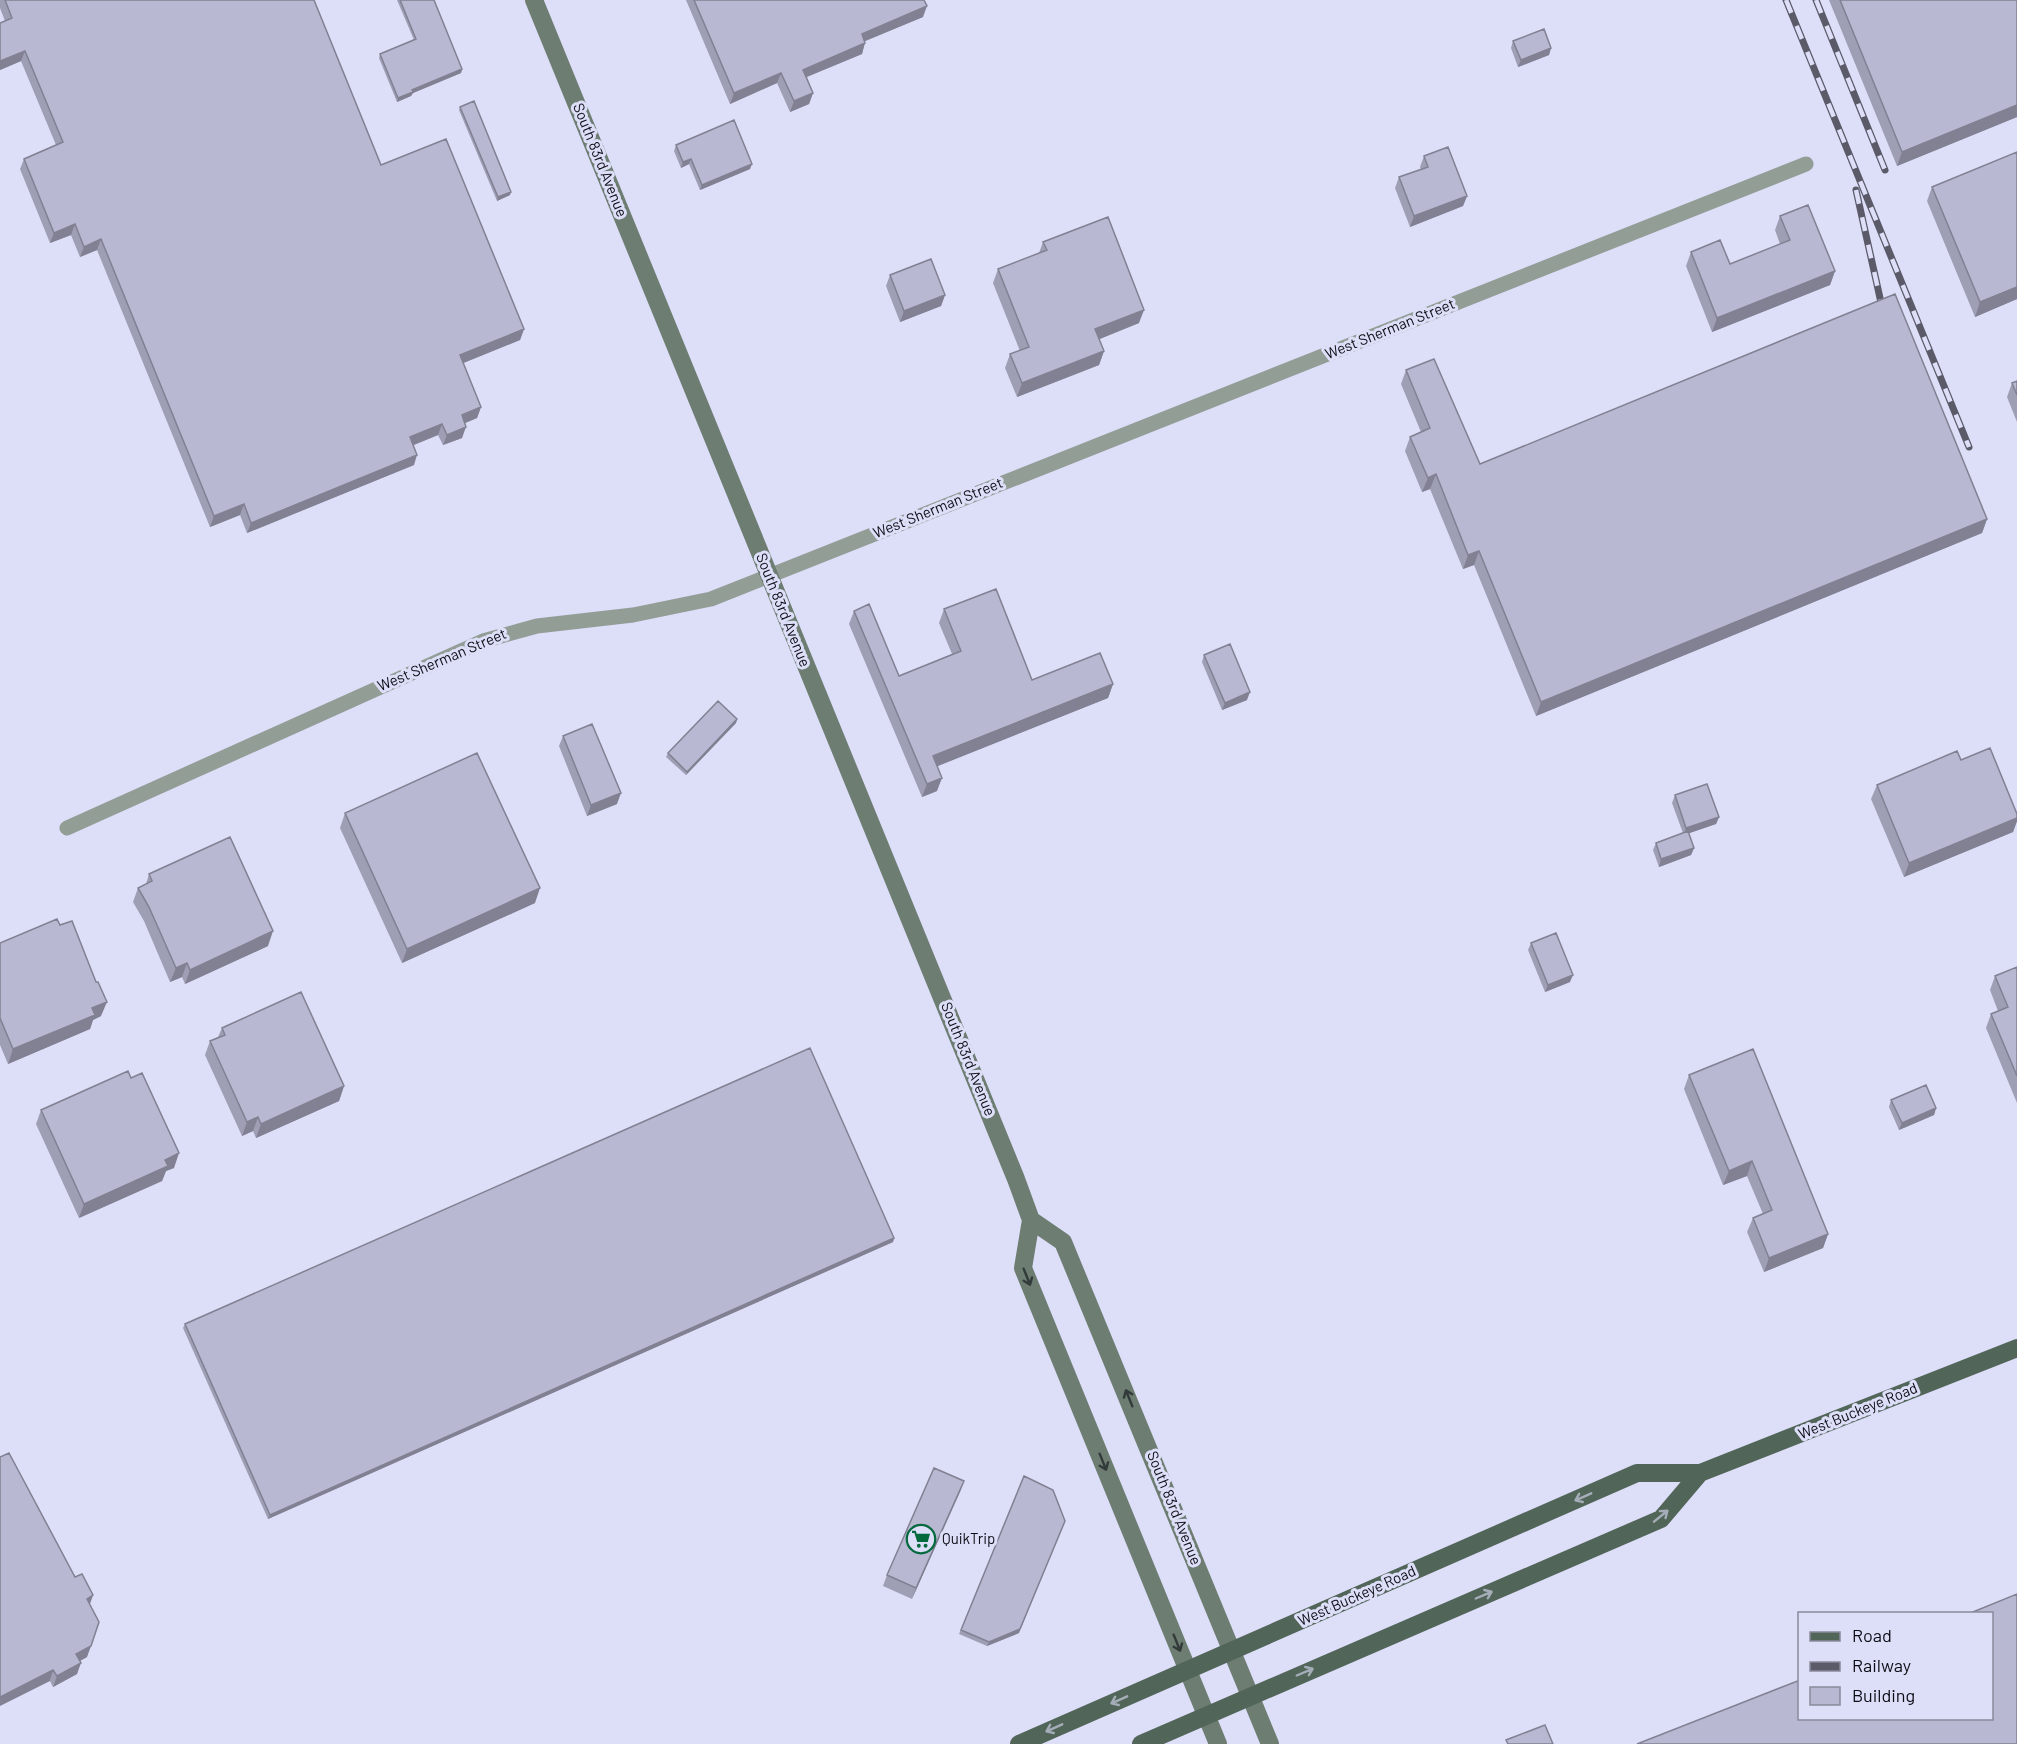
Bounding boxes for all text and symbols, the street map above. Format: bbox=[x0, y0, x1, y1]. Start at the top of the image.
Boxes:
street label: South 83rd Avenue bbox=[570, 100, 632, 219]
street label: West Sherman Street bbox=[1322, 294, 1457, 362]
street label: West Sherman Street bbox=[870, 473, 1005, 541]
street label: South 83rd Avenue bbox=[753, 550, 815, 669]
street label: West Sherman Street bbox=[374, 624, 509, 694]
street label: South 83rd Avenue bbox=[938, 999, 1000, 1118]
one-way arrow bbox=[1022, 1268, 1033, 1286]
street label: West Buckeye Road bbox=[1795, 1378, 1920, 1442]
one-way arrow bbox=[1123, 1390, 1134, 1408]
street label: South 83rd Avenue bbox=[1144, 1448, 1206, 1567]
one-way arrow bbox=[1098, 1453, 1109, 1471]
one-way arrow bbox=[1575, 1491, 1593, 1503]
one-way arrow bbox=[1653, 1509, 1669, 1522]
supermarket icon: QuikTrip bbox=[905, 1523, 937, 1555]
place label: QuikTrip bbox=[942, 1529, 995, 1547]
street label: West Buckeye Road bbox=[1295, 1561, 1418, 1629]
one-way arrow bbox=[1474, 1589, 1492, 1600]
legend bbox=[1798, 1612, 1993, 1720]
text: Road bbox=[1852, 1624, 1892, 1646]
one-way arrow bbox=[1172, 1633, 1183, 1652]
text: Railway bbox=[1852, 1654, 1911, 1676]
one-way arrow bbox=[1295, 1666, 1313, 1677]
text: Building bbox=[1852, 1684, 1915, 1706]
one-way arrow bbox=[1111, 1694, 1129, 1706]
one-way arrow bbox=[1045, 1723, 1063, 1735]

